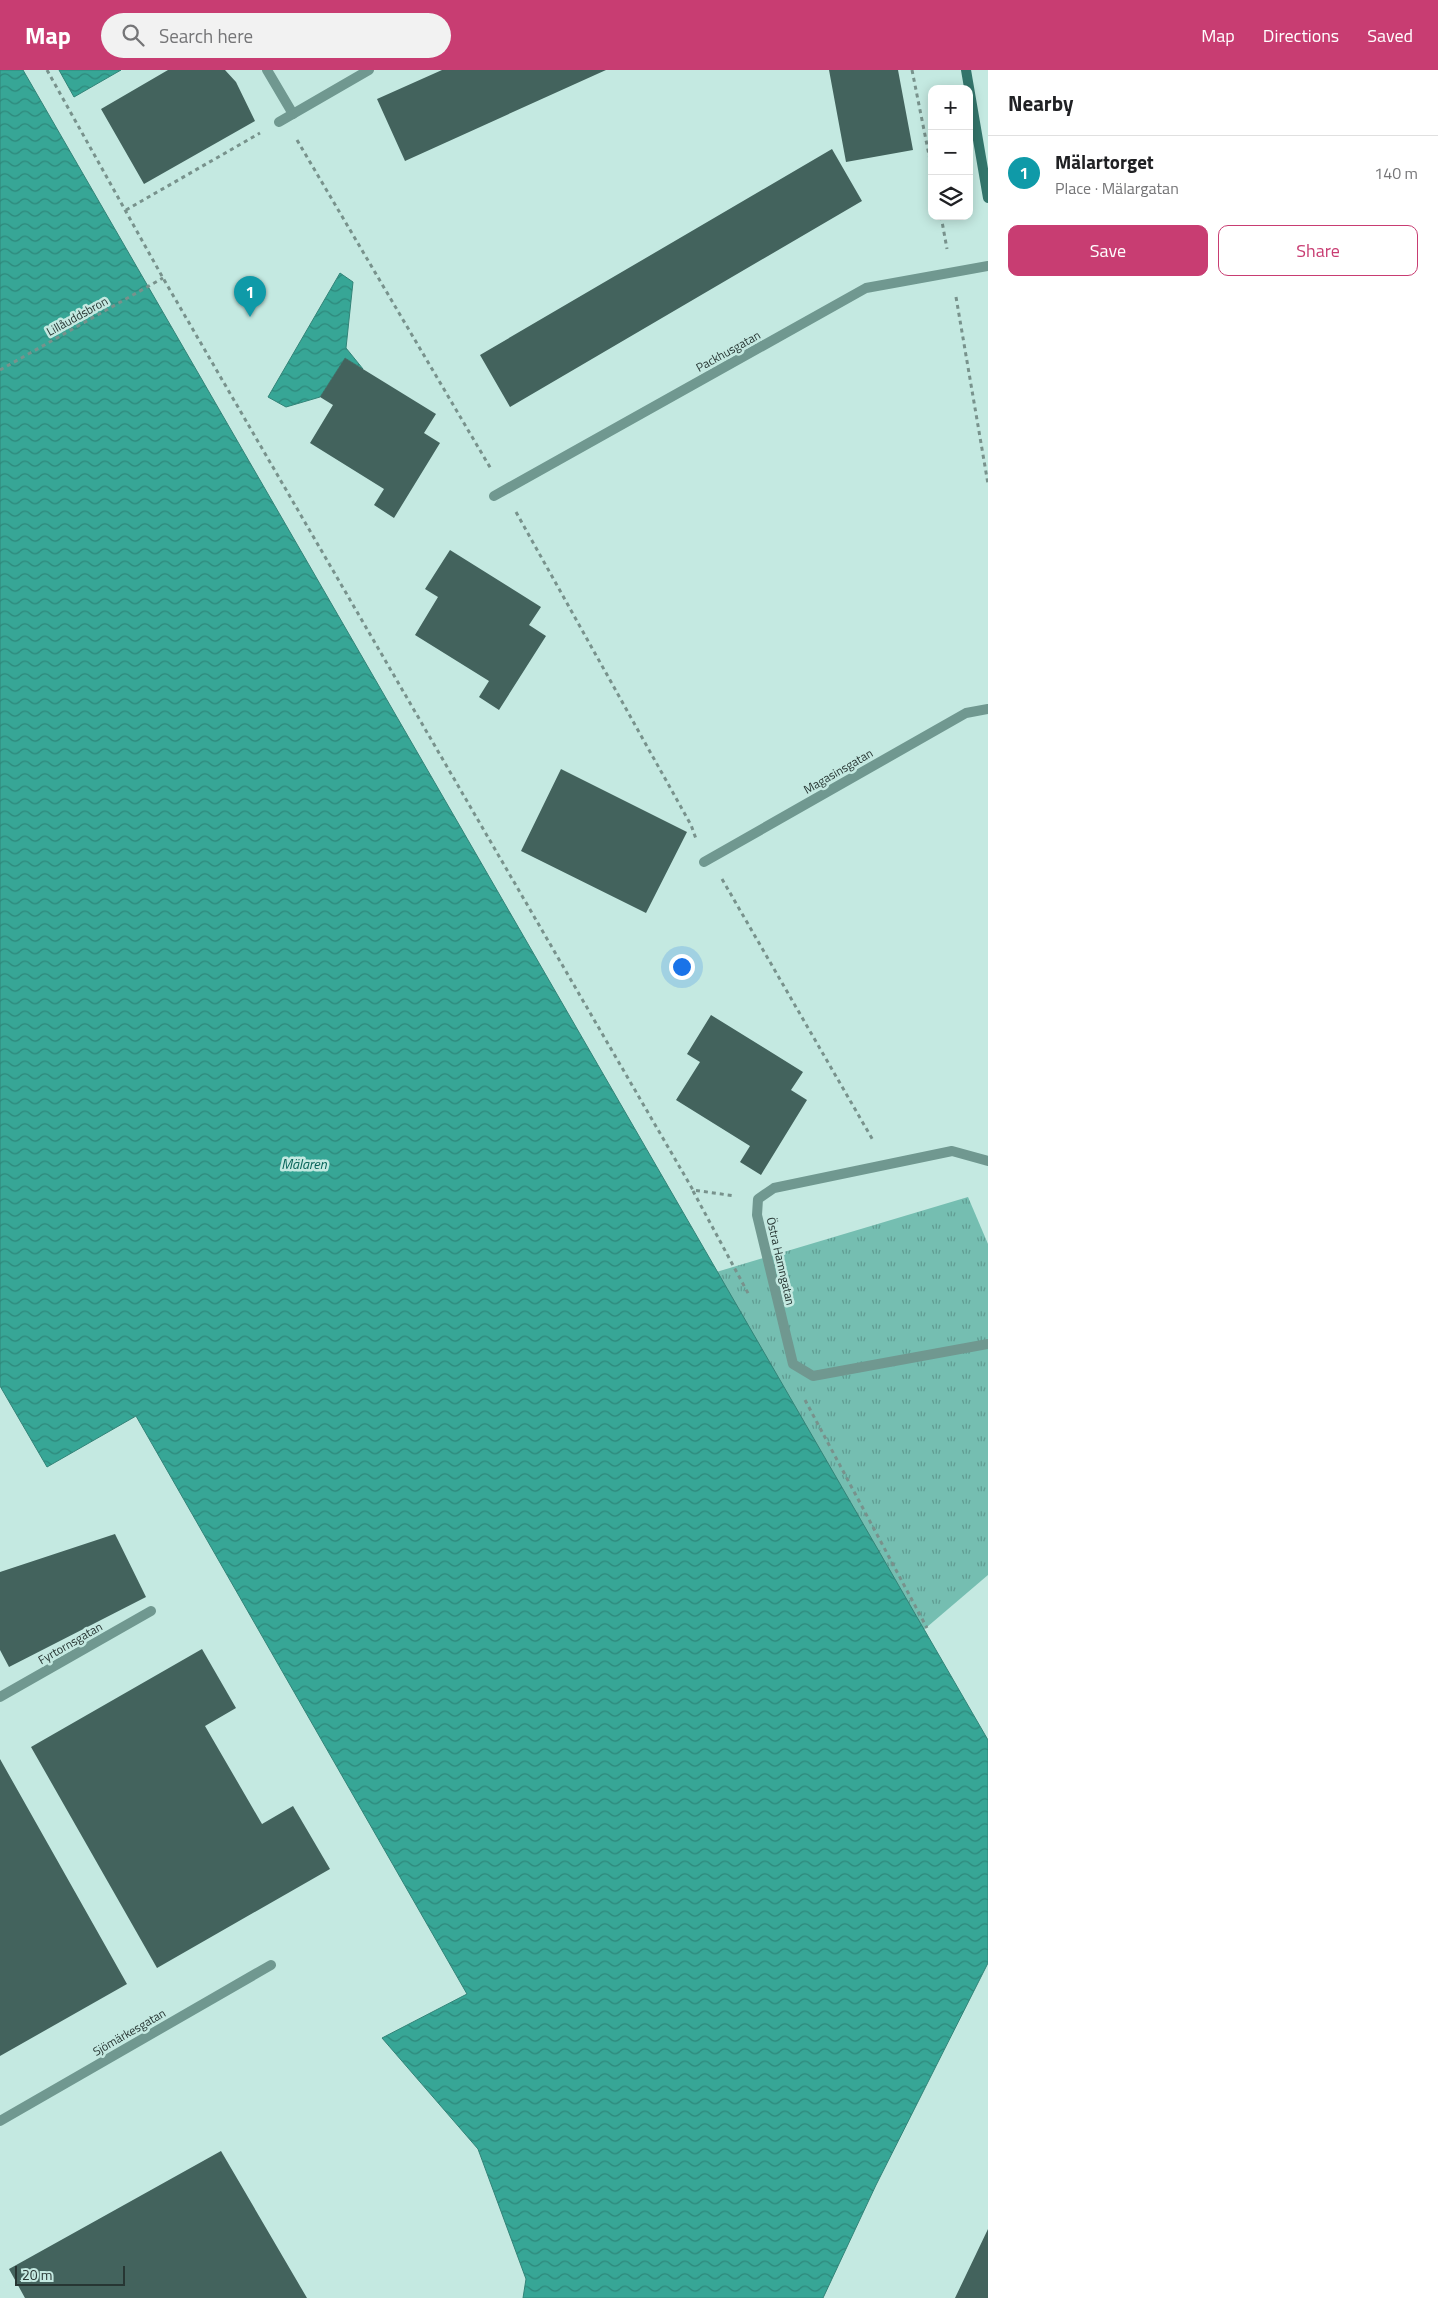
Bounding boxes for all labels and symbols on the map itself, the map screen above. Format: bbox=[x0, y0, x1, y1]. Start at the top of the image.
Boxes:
pin: 1 bbox=[234, 276, 266, 317]
street label: Lillåuddsbron bbox=[43, 291, 111, 341]
street label: Packhusgatan bbox=[692, 325, 764, 377]
street label: Magasinsgatan bbox=[800, 743, 876, 799]
your location bbox=[669, 954, 695, 980]
water label: Mälaren bbox=[281, 1153, 328, 1174]
street label: Östra Hamngatan bbox=[762, 1215, 800, 1307]
street label: Fyrtornsgatan bbox=[34, 1617, 106, 1669]
street label: Sjömärkesgatan bbox=[89, 2003, 169, 2061]
scale bar bbox=[15, 2263, 125, 2286]

